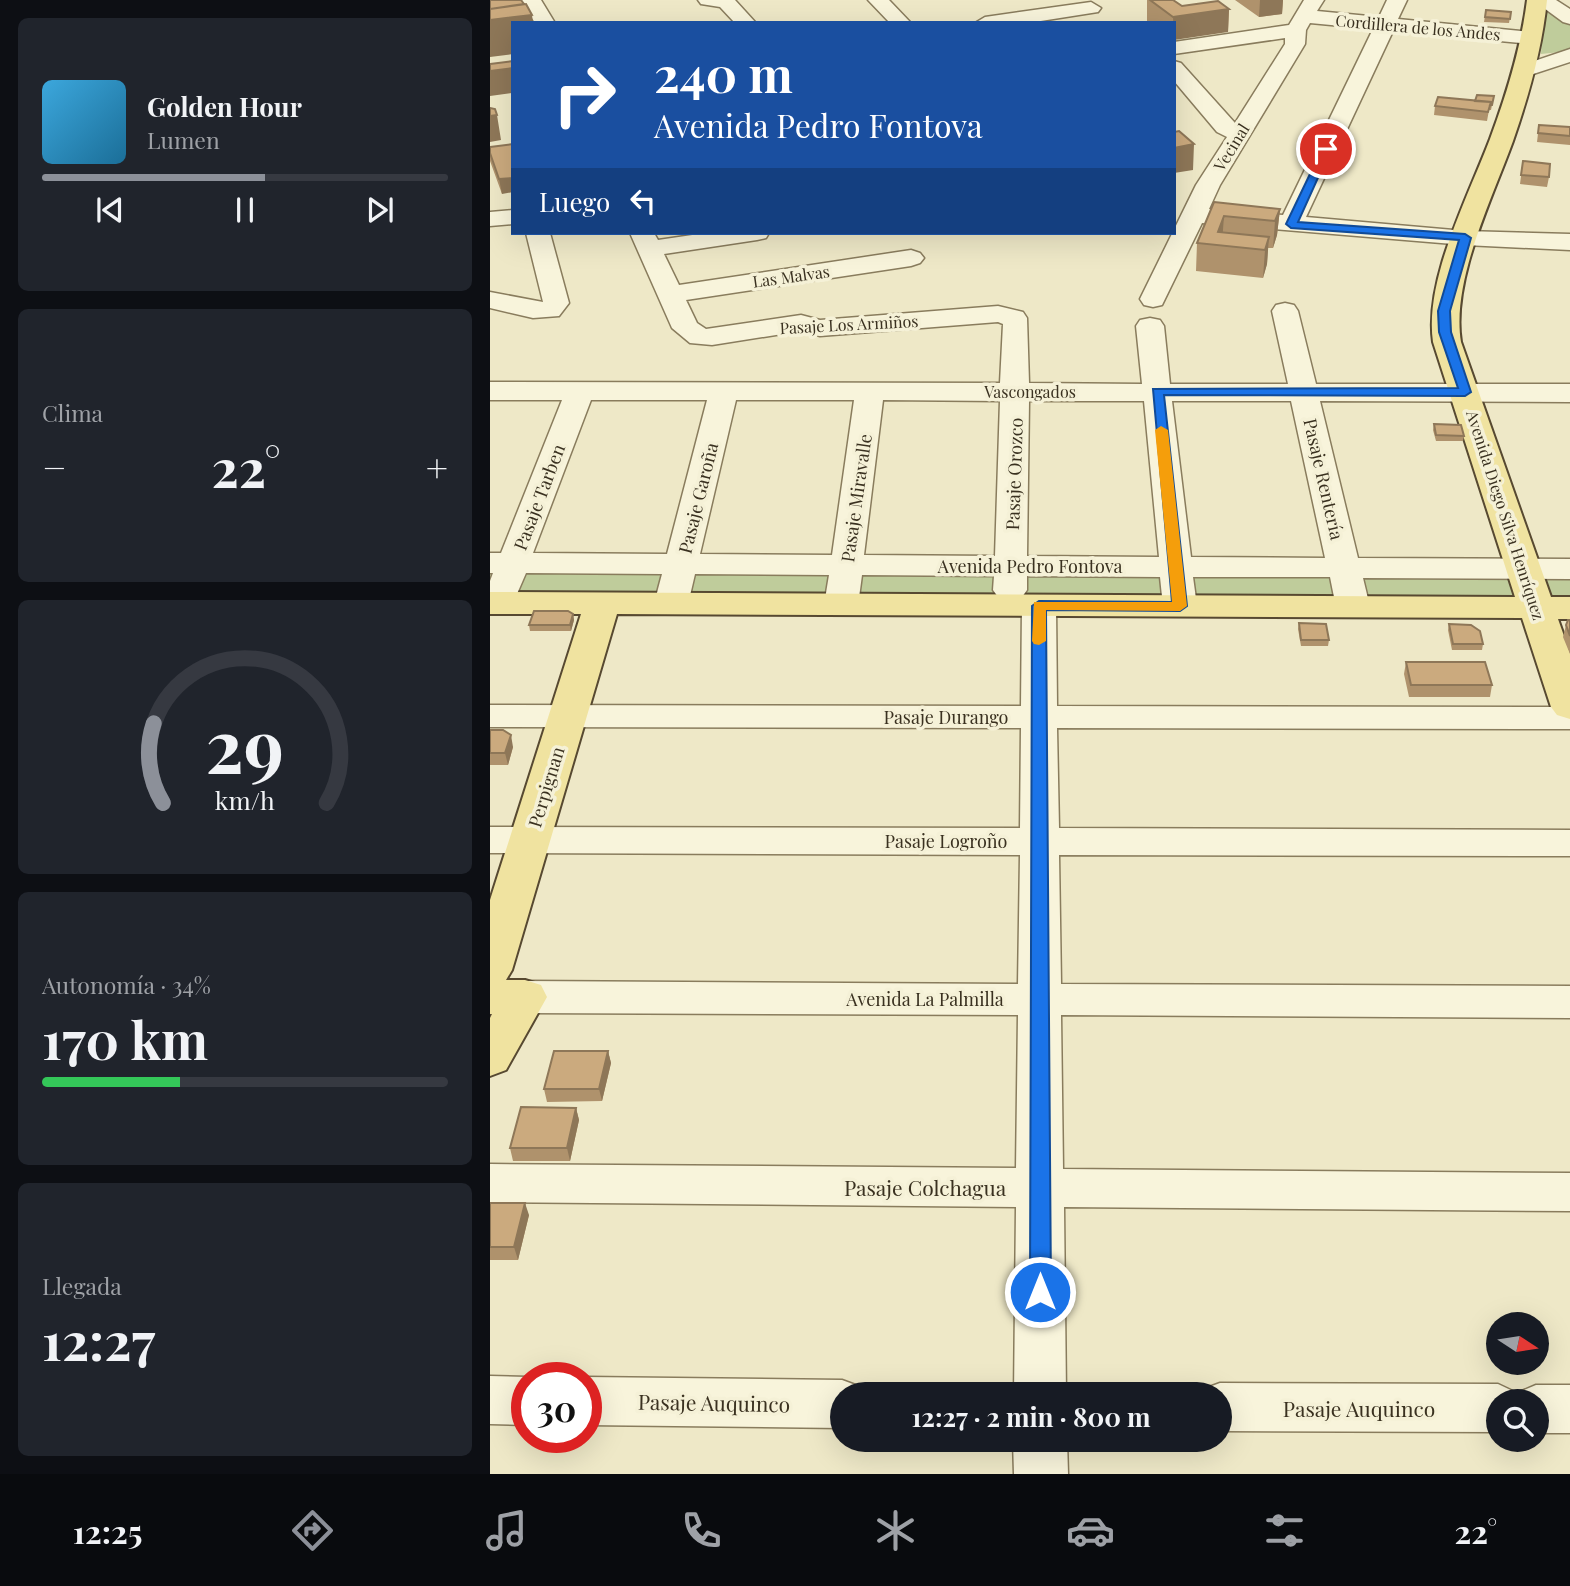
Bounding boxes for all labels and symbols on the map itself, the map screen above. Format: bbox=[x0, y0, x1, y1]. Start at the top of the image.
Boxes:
street label: Cordillera de los Andes bbox=[1335, 9, 1501, 45]
street label: Vecinal bbox=[1208, 119, 1254, 175]
pin bbox=[1296, 119, 1356, 179]
street label: Las Malvas bbox=[751, 260, 831, 292]
street label: Pasaje Los Armiños bbox=[779, 310, 919, 338]
street label: Vascongados bbox=[983, 381, 1076, 402]
street label: Avenida Diego Silva Henríquez bbox=[1462, 407, 1550, 623]
street label: Pasaje Rentería bbox=[1298, 416, 1350, 542]
street label: Pasaje Orozco bbox=[1000, 417, 1028, 531]
street label: Pasaje Miravalle bbox=[835, 432, 877, 564]
street label: Pasaje Tarben bbox=[508, 440, 570, 554]
street label: Pasaje Garoña bbox=[673, 440, 723, 556]
street label: Avenida Pedro Fontova bbox=[937, 554, 1122, 578]
street label: Pasaje Durango bbox=[884, 705, 1009, 729]
street label: Perpignan bbox=[522, 744, 570, 830]
street label: Pasaje Logroño bbox=[885, 829, 1008, 853]
street label: Avenida La Palmilla bbox=[845, 987, 1004, 1011]
street label: Pasaje Colchagua bbox=[844, 1173, 1007, 1201]
position arrow bbox=[1003, 1255, 1077, 1329]
north arrow bbox=[1486, 1312, 1549, 1376]
speed limit sign: 30 bbox=[511, 1362, 602, 1453]
street label: Pasaje Auquinco bbox=[638, 1387, 790, 1417]
street label: Pasaje Auquinco bbox=[1283, 1394, 1435, 1422]

